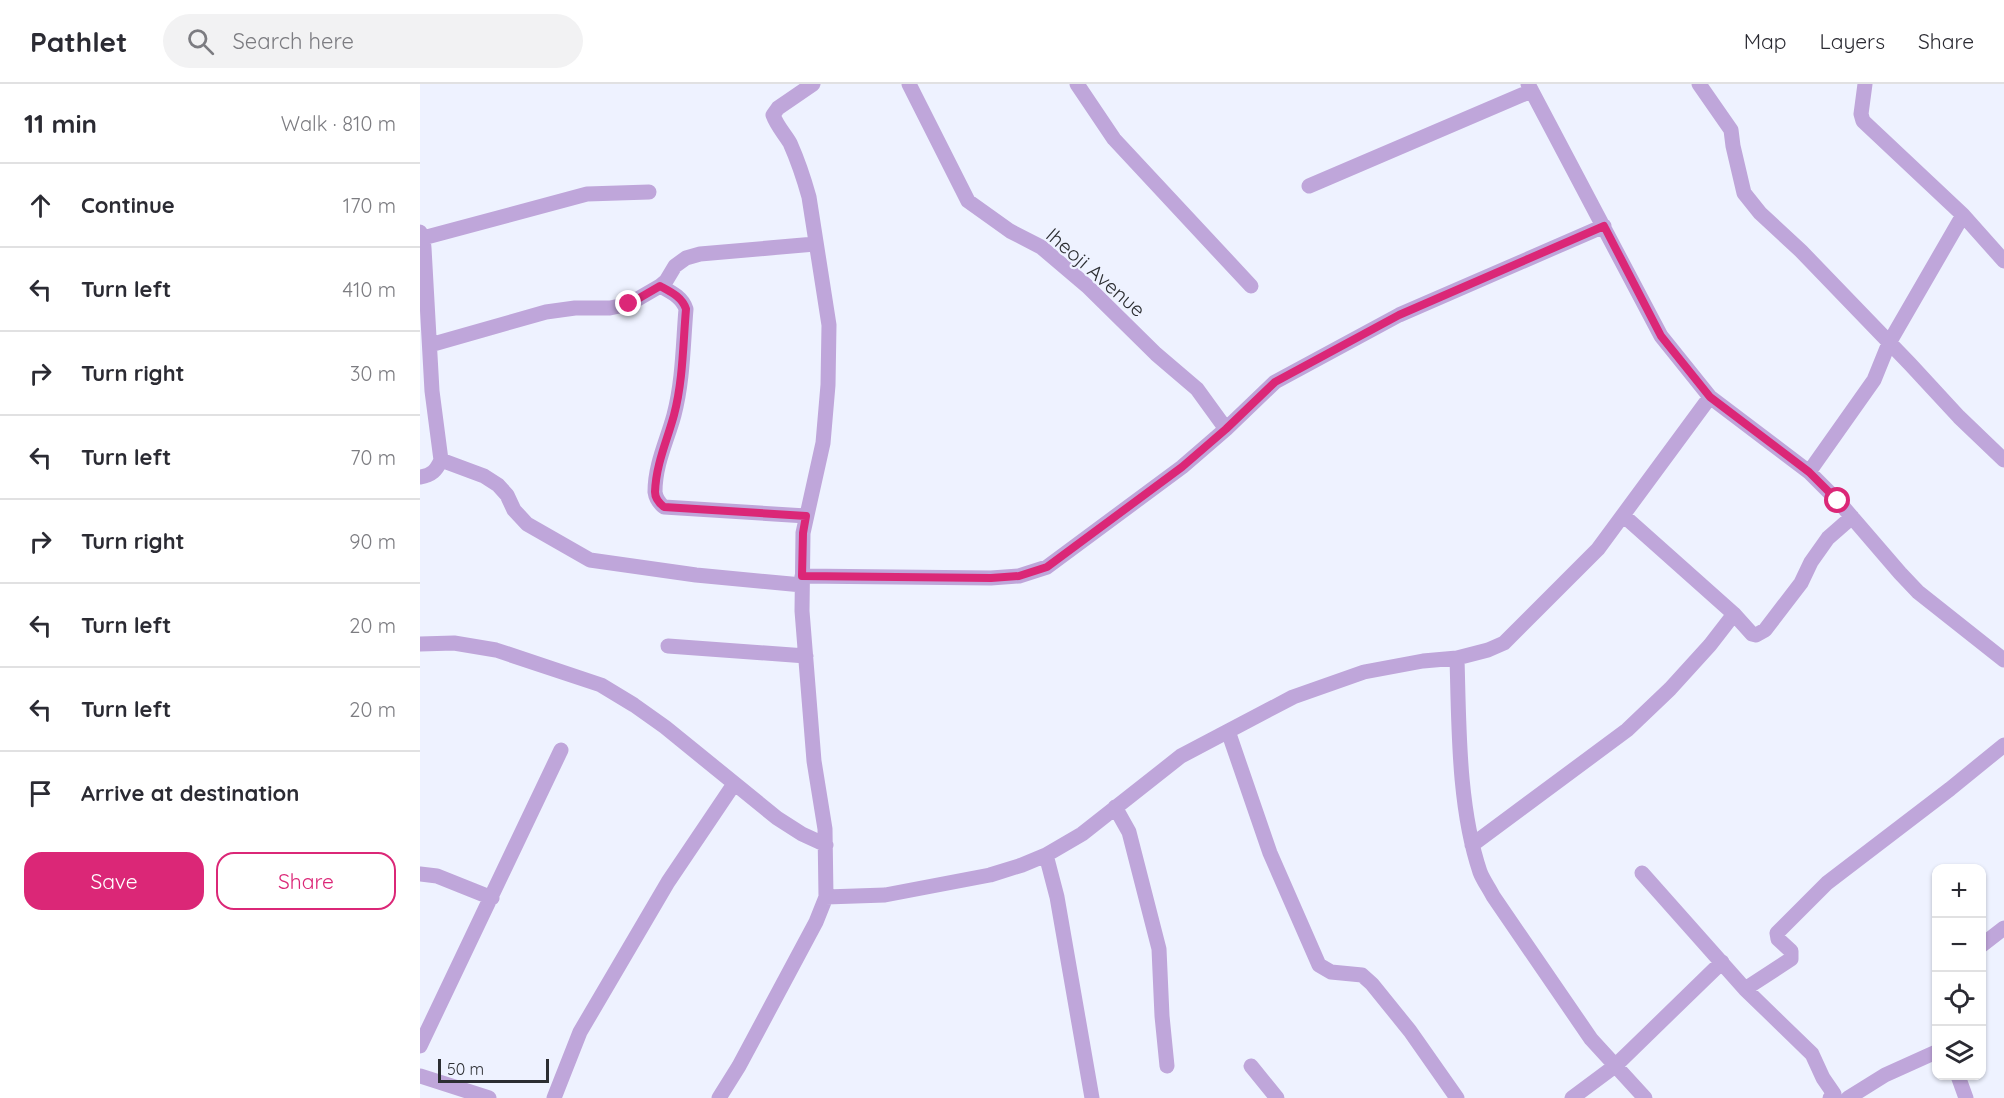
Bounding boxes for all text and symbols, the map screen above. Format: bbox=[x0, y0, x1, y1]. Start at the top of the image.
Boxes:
search box bbox=[163, 14, 583, 68]
text: Pathlet bbox=[30, 24, 127, 59]
icon: search bbox=[184, 25, 217, 58]
text: Search here bbox=[232, 27, 354, 55]
text: Map bbox=[1744, 28, 1787, 54]
text: Layers bbox=[1820, 28, 1885, 54]
text: Share bbox=[1918, 28, 1974, 54]
text: 11 min bbox=[24, 107, 97, 140]
text: Walk · 810 m bbox=[281, 111, 396, 136]
icon: ahead bbox=[24, 189, 57, 222]
text: Continue bbox=[81, 191, 175, 219]
text: 170 m bbox=[343, 193, 396, 218]
street label: Iheoji Avenue bbox=[1041, 222, 1151, 322]
icon: left bbox=[24, 273, 57, 306]
text: Turn left bbox=[81, 275, 171, 303]
text: 410 m bbox=[343, 277, 396, 302]
route end bbox=[615, 290, 641, 316]
icon: right bbox=[24, 357, 57, 390]
text: Turn right bbox=[81, 359, 185, 387]
text: 30 m bbox=[350, 361, 396, 386]
icon: left bbox=[24, 441, 57, 474]
text: Turn left bbox=[81, 443, 171, 471]
text: 70 m bbox=[350, 445, 396, 470]
route start bbox=[1824, 487, 1850, 513]
icon: right bbox=[24, 525, 57, 558]
text: Turn right bbox=[81, 527, 185, 555]
text: 90 m bbox=[349, 529, 396, 554]
icon: left bbox=[24, 609, 57, 642]
text: Turn left bbox=[81, 611, 171, 639]
text: 20 m bbox=[349, 613, 396, 638]
icon: left bbox=[24, 693, 57, 726]
text: Turn left bbox=[81, 695, 171, 723]
text: 20 m bbox=[349, 697, 396, 722]
icon: arrive bbox=[24, 777, 57, 810]
text: Arrive at destination bbox=[81, 779, 299, 807]
button: Save bbox=[24, 852, 204, 910]
button: Share bbox=[216, 852, 396, 910]
map controls bbox=[1932, 864, 1986, 1080]
button: + bbox=[1932, 864, 1986, 918]
button: − bbox=[1932, 918, 1986, 972]
button: locate bbox=[1932, 972, 1986, 1026]
button: layers bbox=[1932, 1026, 1986, 1080]
scale bar bbox=[438, 1056, 549, 1084]
text: 50 m bbox=[447, 1059, 484, 1079]

